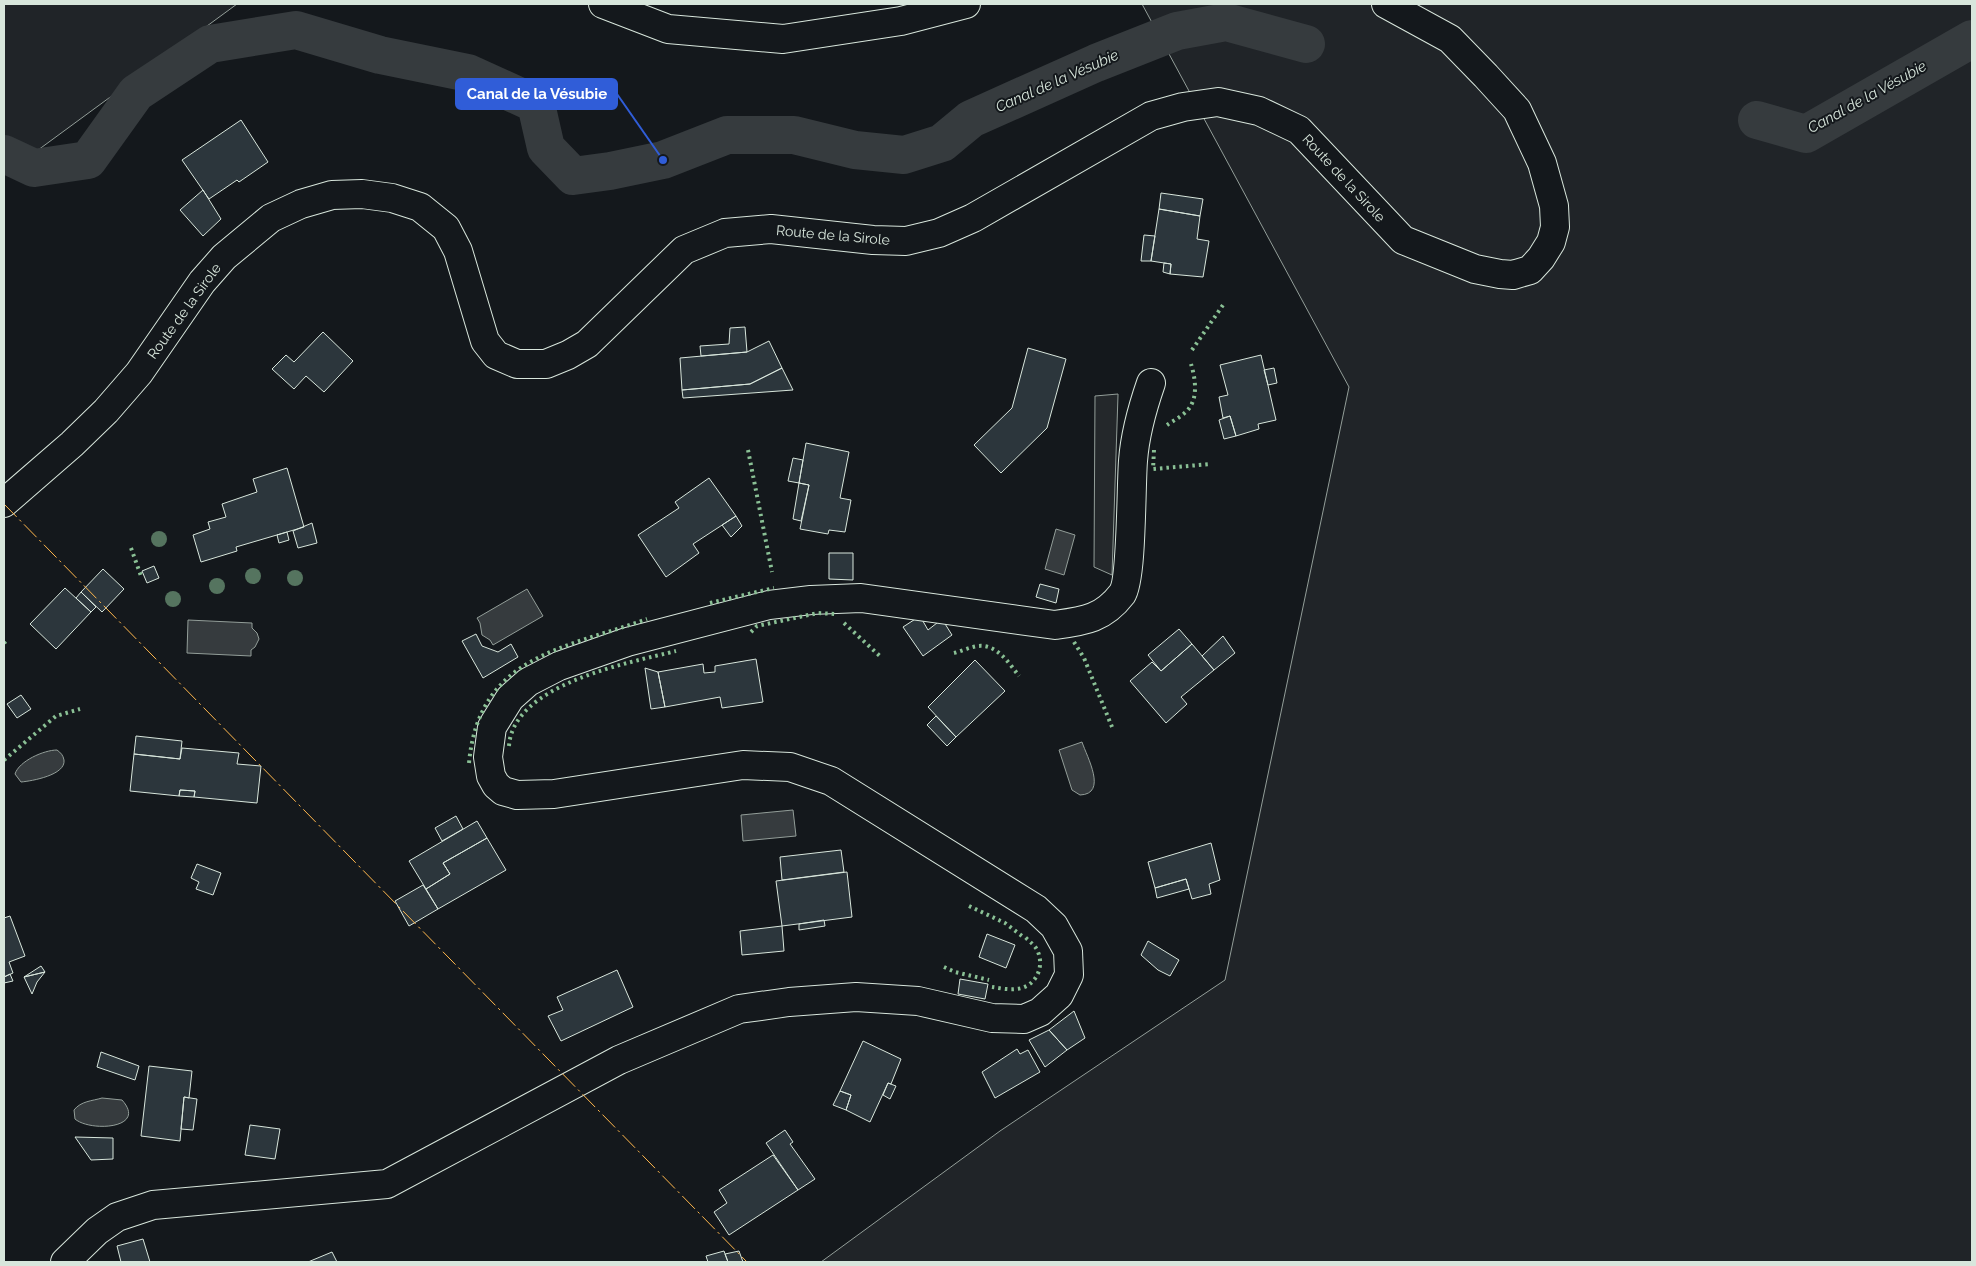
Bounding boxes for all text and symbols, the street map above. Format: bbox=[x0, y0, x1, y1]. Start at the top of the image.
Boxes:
water label: Canal de la Vésubie bbox=[993, 46, 1121, 116]
water label: Canal de la Vésubie bbox=[1805, 57, 1929, 137]
callout: Canal de la Vésubie bbox=[456, 79, 617, 109]
text: Canal de la Vésubie bbox=[467, 85, 607, 103]
street label: Route de la Sirole bbox=[1299, 131, 1389, 225]
street label: Route de la Sirole bbox=[776, 222, 890, 248]
street label: Route de la Sirole bbox=[144, 260, 224, 362]

